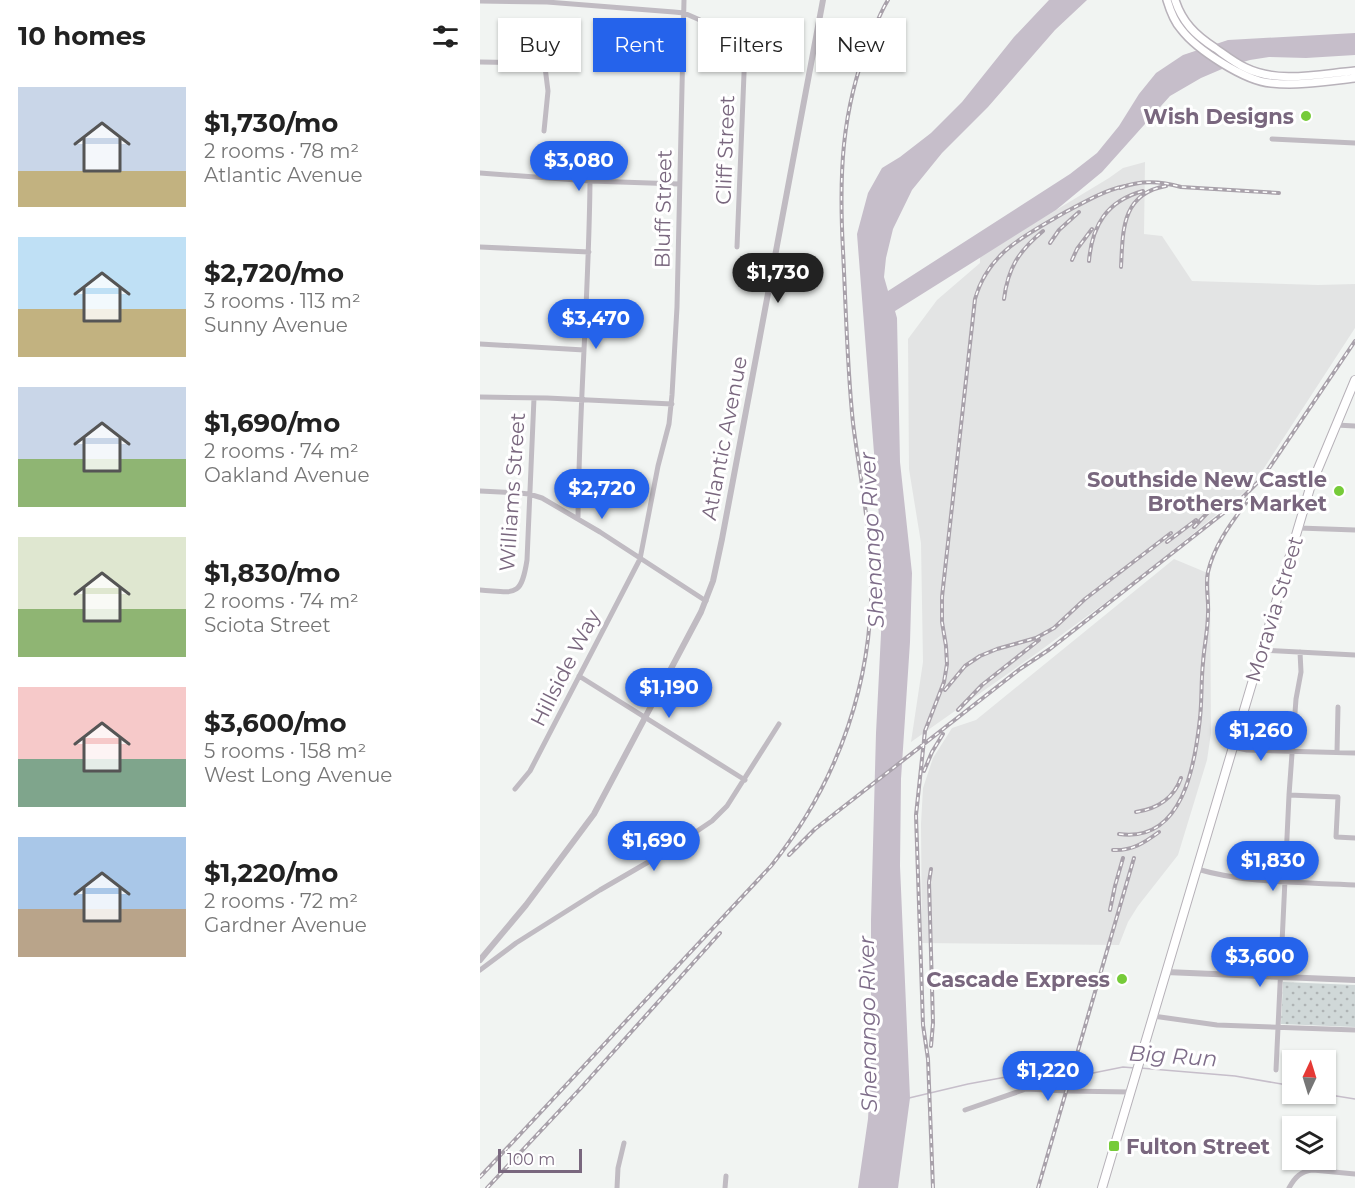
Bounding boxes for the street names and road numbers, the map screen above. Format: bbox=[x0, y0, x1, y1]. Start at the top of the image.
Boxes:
street label: Cliff Street bbox=[711, 95, 739, 205]
street label: Bluff Street bbox=[649, 149, 677, 269]
street label: Atlantic Avenue bbox=[696, 354, 752, 522]
street label: Williams Street bbox=[494, 412, 530, 572]
street label: Moravia Street bbox=[1240, 533, 1308, 685]
street label: Hillside Way bbox=[525, 605, 605, 731]

